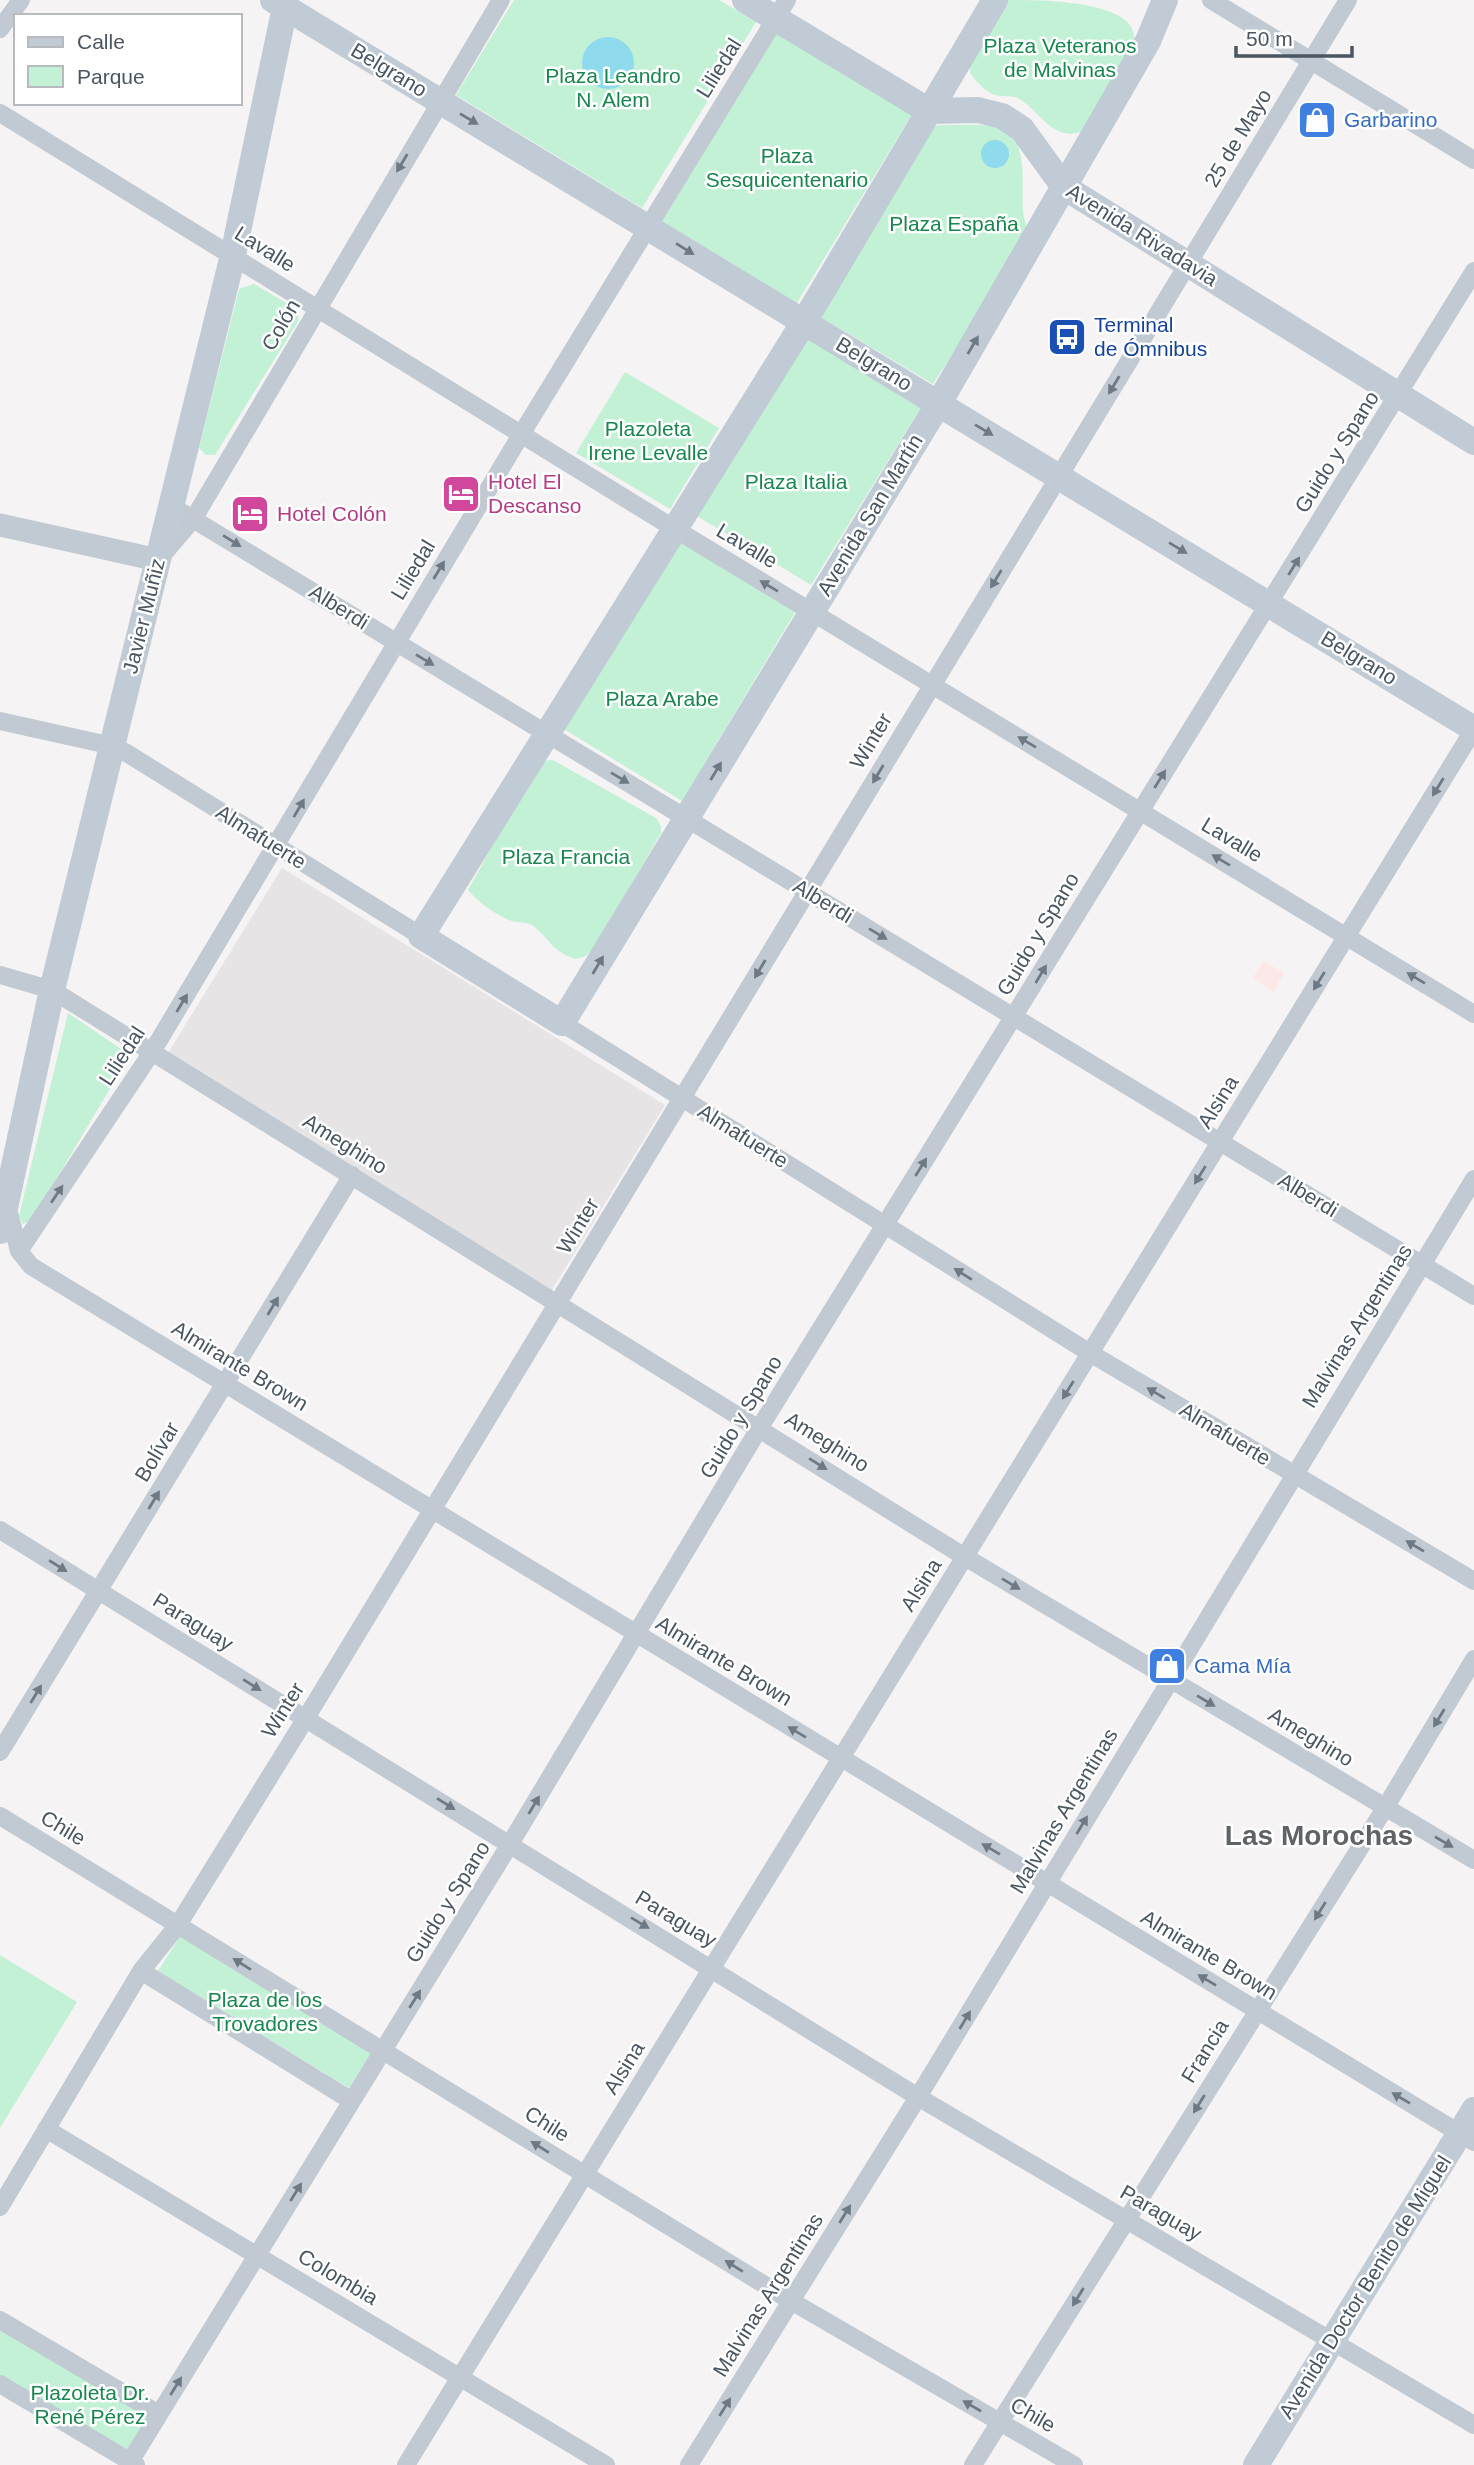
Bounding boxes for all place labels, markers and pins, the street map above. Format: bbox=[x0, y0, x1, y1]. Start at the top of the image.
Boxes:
shop icon: Garbarino bbox=[1296, 99, 1338, 141]
place label: Garbarino bbox=[1344, 108, 1437, 131]
place label: Terminal de Ómnibus bbox=[1094, 313, 1207, 360]
bus stop icon: Terminal de Ómnibus bbox=[1046, 316, 1088, 358]
place label: Hotel El Descanso bbox=[488, 470, 581, 517]
hotel icon: Hotel El Descanso bbox=[440, 473, 482, 515]
hotel icon: Hotel Colón bbox=[229, 493, 271, 535]
place label: Hotel Colón bbox=[277, 502, 387, 525]
shop icon: Cama Mía bbox=[1146, 1645, 1188, 1687]
place label: Cama Mía bbox=[1194, 1654, 1291, 1677]

